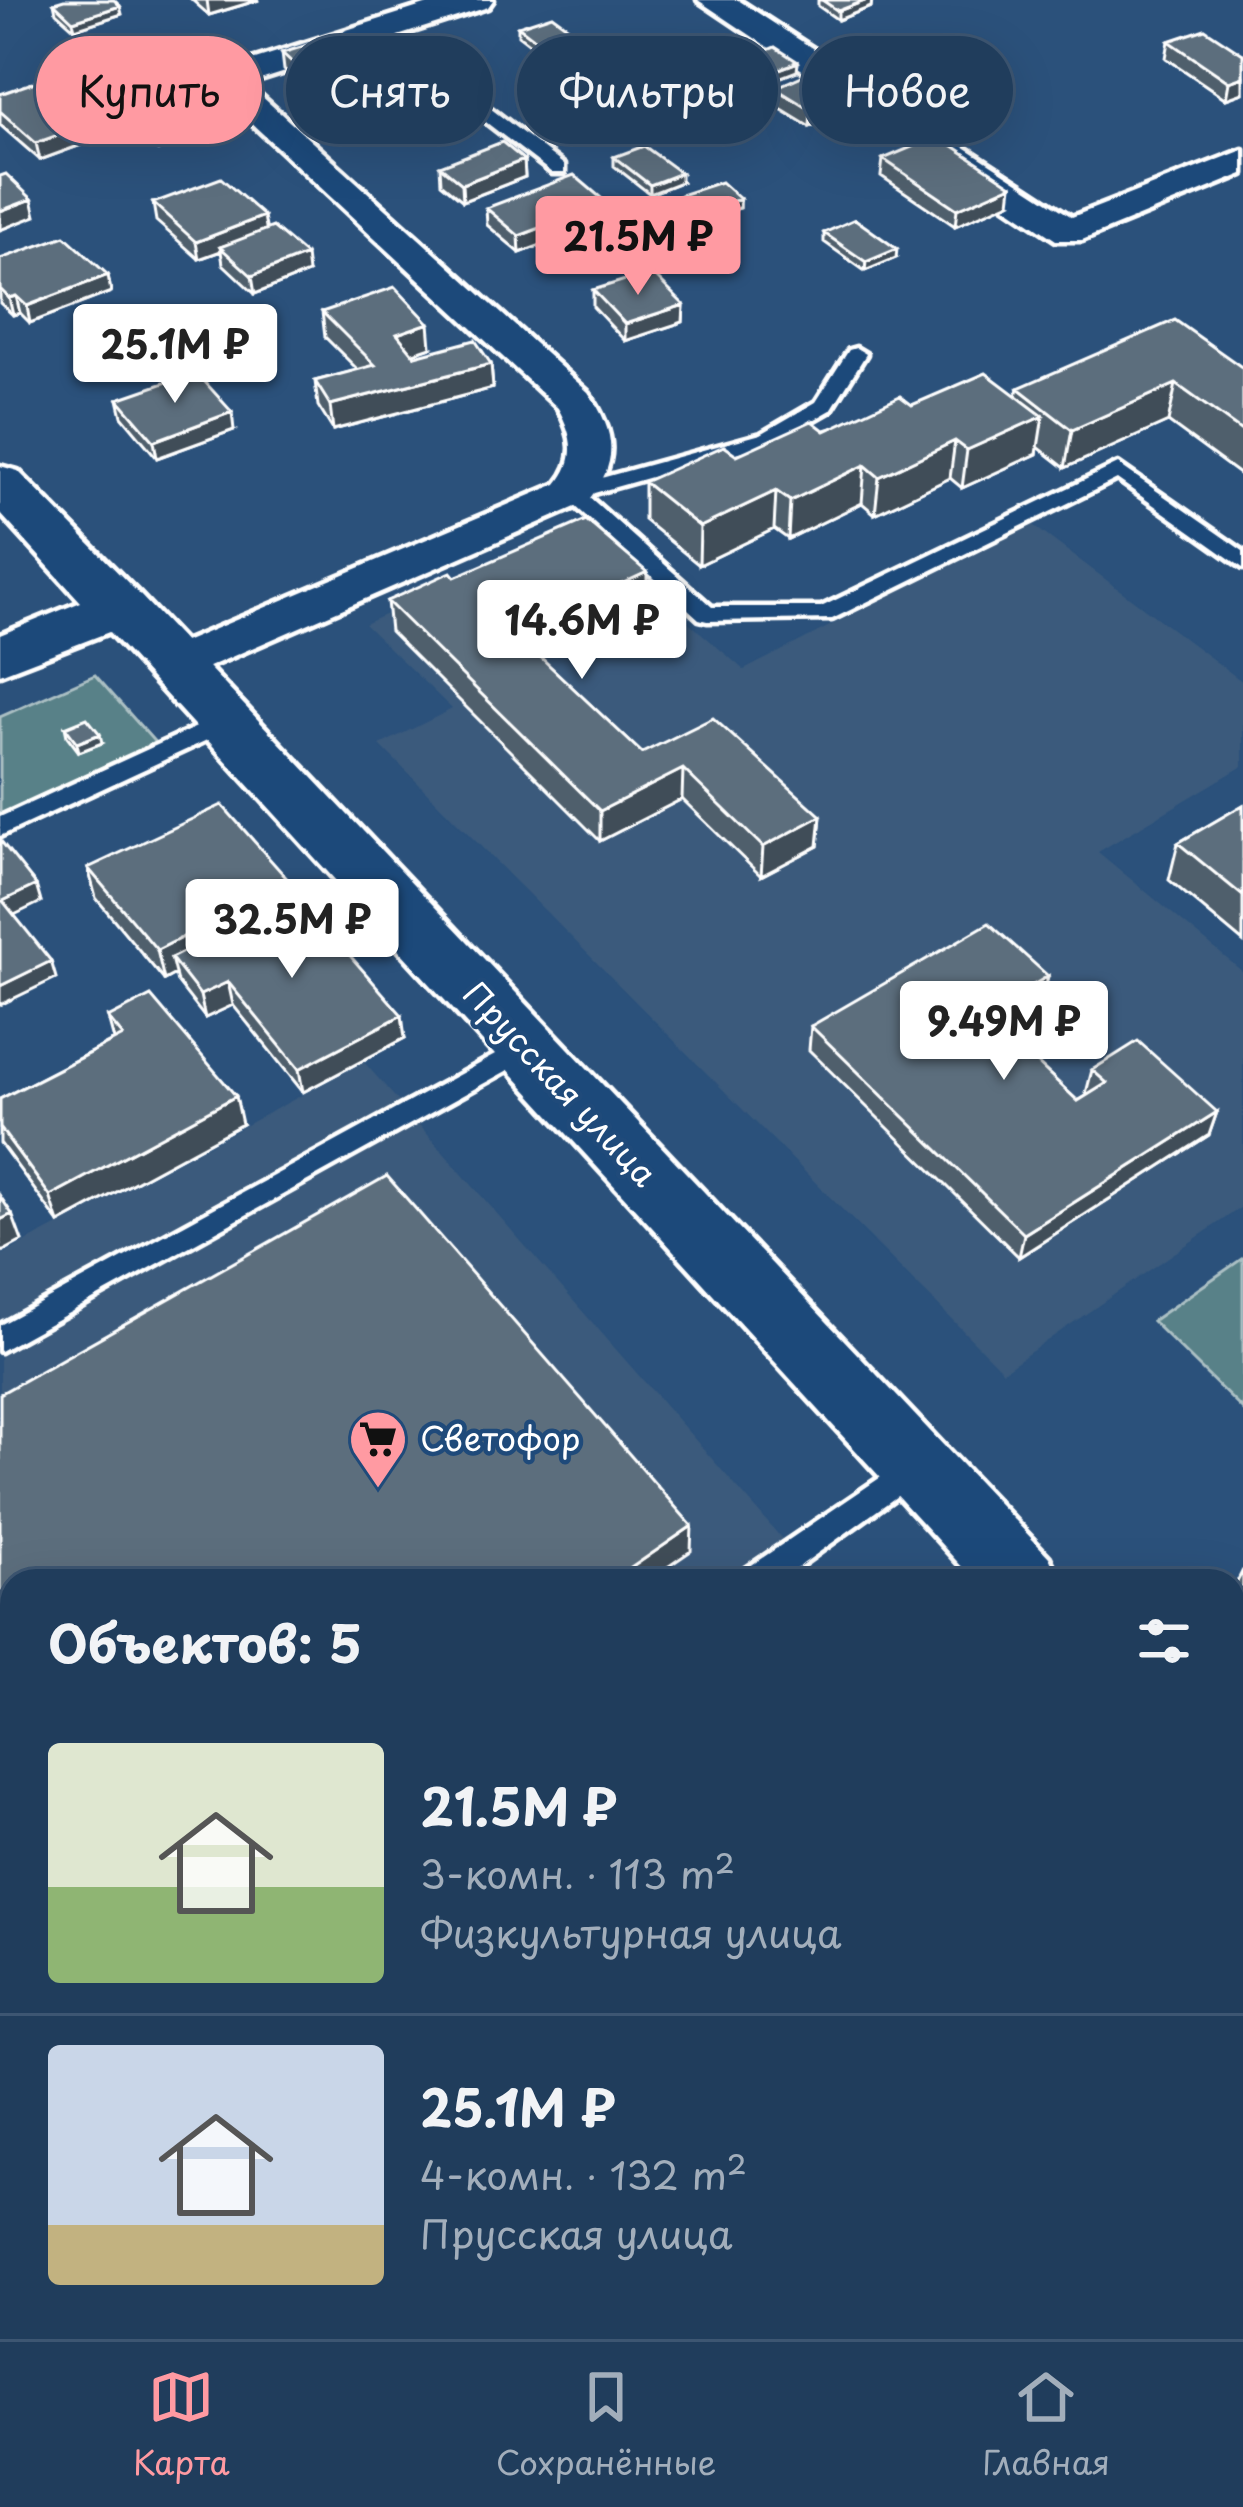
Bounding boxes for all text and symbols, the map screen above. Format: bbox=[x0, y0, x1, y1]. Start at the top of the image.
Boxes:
chip: Купить bbox=[36, 36, 262, 144]
chip: Снять bbox=[286, 36, 493, 144]
chip: Фильтры bbox=[517, 36, 778, 144]
chip: Новое bbox=[802, 36, 1013, 144]
pin: 21.5M ₽ bbox=[527, 196, 749, 298]
text: 21.5M ₽ bbox=[563, 205, 713, 264]
pin: 25.1M ₽ bbox=[64, 304, 286, 406]
text: 25.1M ₽ bbox=[100, 313, 250, 372]
pin: 14.6M ₽ bbox=[471, 580, 693, 682]
text: 14.6M ₽ bbox=[504, 589, 660, 648]
pin: 32.5M ₽ bbox=[181, 879, 403, 981]
text: 32.5M ₽ bbox=[213, 888, 371, 947]
street label: Прусская улица bbox=[453, 969, 670, 1197]
pin: 9.49M ₽ bbox=[893, 981, 1115, 1083]
text: 9.49M ₽ bbox=[927, 990, 1081, 1049]
supermarket icon: Светофор bbox=[347, 1408, 409, 1490]
place label: Светофор bbox=[420, 1412, 580, 1462]
text: Объектов: 5 bbox=[48, 1603, 362, 1680]
icon: filters bbox=[1131, 1608, 1197, 1674]
text: 21.5M ₽ bbox=[420, 1766, 617, 1843]
icon: home bbox=[144, 1791, 288, 1935]
text: 3-комн. · 113 m² bbox=[420, 1843, 735, 1902]
text: Физкультурная улица bbox=[420, 1902, 841, 1961]
text: 25.1M ₽ bbox=[420, 2067, 616, 2144]
icon: home bbox=[144, 2093, 288, 2237]
text: 4-комн. · 132 m² bbox=[420, 2144, 747, 2203]
text: Прусская улица bbox=[420, 2203, 732, 2262]
tab: Карта bbox=[133, 2364, 230, 2486]
tab: Сохранённые bbox=[496, 2364, 716, 2486]
tab: Главная bbox=[982, 2364, 1110, 2486]

